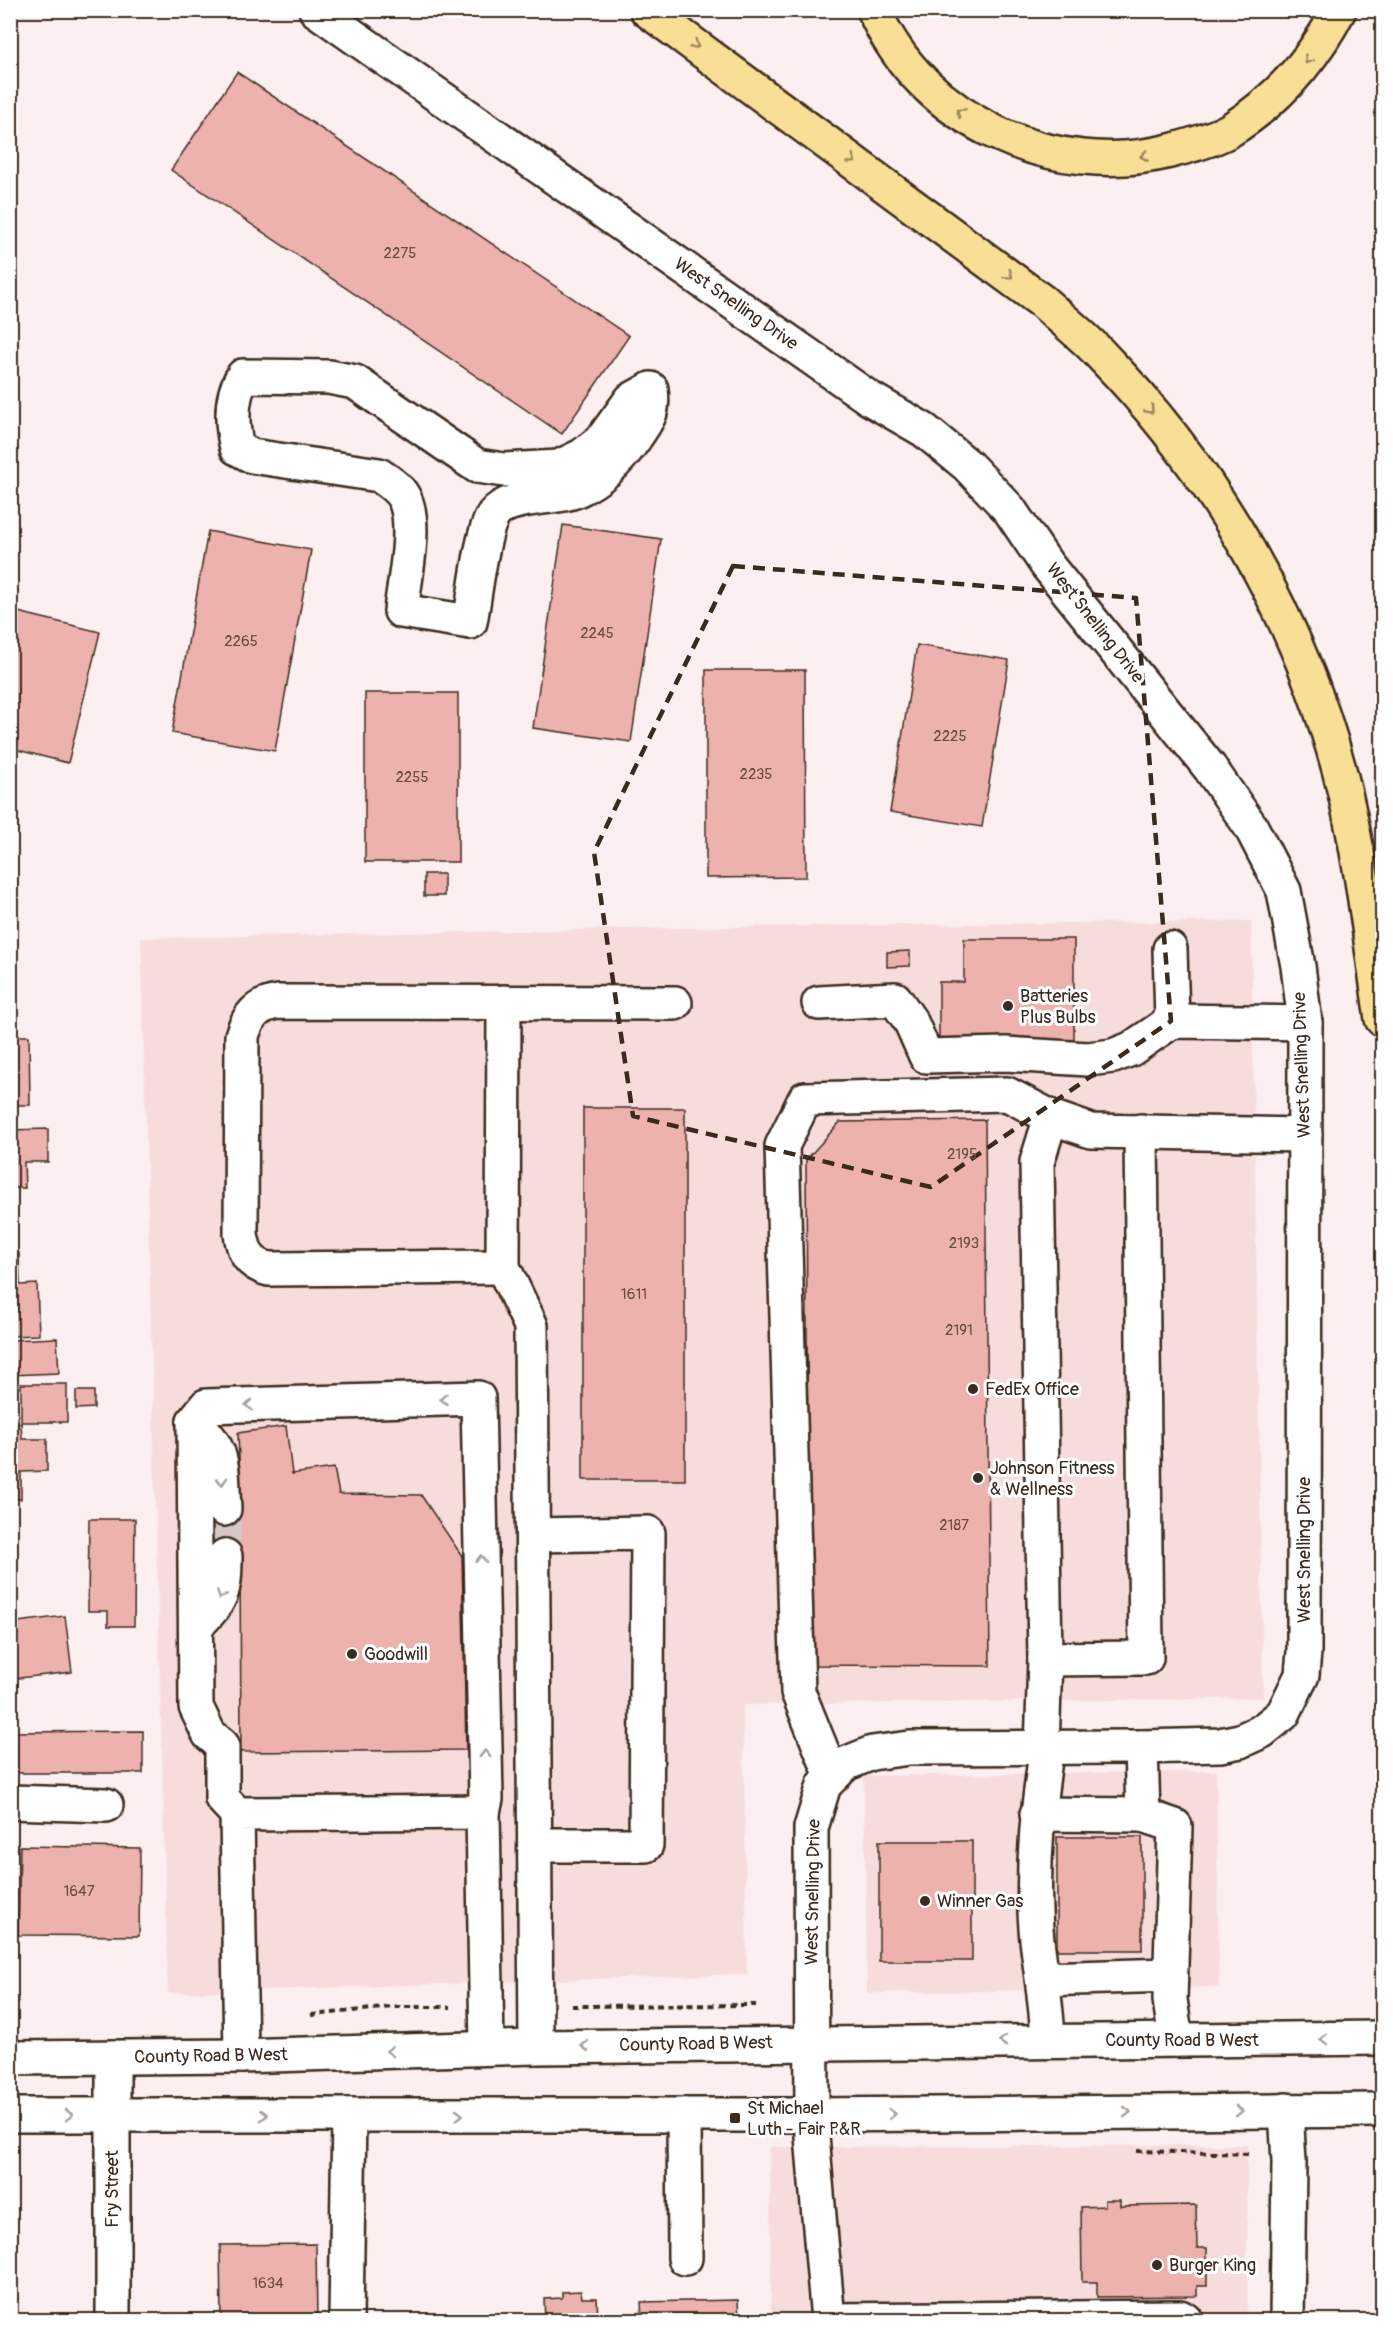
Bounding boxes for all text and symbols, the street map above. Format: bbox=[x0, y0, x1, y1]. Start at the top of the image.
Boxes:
one-way arrow bbox=[688, 38, 699, 49]
one-way arrow bbox=[1304, 54, 1315, 65]
one-way arrow bbox=[955, 108, 966, 119]
one-way arrow bbox=[1140, 149, 1149, 161]
one-way arrow bbox=[846, 152, 857, 163]
house number: 2275 bbox=[384, 244, 416, 263]
street label: West Snelling Drive bbox=[670, 253, 803, 355]
one-way arrow bbox=[1002, 268, 1013, 279]
one-way arrow bbox=[1143, 403, 1154, 413]
street label: West Snelling Drive bbox=[1041, 558, 1149, 688]
house number: 2245 bbox=[580, 624, 614, 643]
house number: 2265 bbox=[224, 632, 258, 651]
house number: 2225 bbox=[933, 727, 967, 746]
house number: 2235 bbox=[740, 765, 772, 784]
house number: 2255 bbox=[395, 768, 429, 787]
place label: Batteries Plus Bulbs bbox=[1020, 985, 1096, 1029]
street label: West Snelling Drive bbox=[1288, 991, 1316, 1138]
marker: Batteries Plus Bulbs bbox=[1001, 999, 1015, 1013]
house number: 2195 bbox=[947, 1145, 977, 1164]
house number: 2193 bbox=[949, 1234, 979, 1253]
house number: 1611 bbox=[621, 1285, 647, 1304]
house number: 2191 bbox=[945, 1321, 973, 1340]
place label: FedEx Office bbox=[985, 1378, 1079, 1401]
marker: FedEx Office bbox=[966, 1382, 980, 1396]
one-way arrow bbox=[440, 1392, 449, 1405]
one-way arrow bbox=[245, 1399, 254, 1411]
place label: Johnson Fitness & Wellness bbox=[990, 1457, 1115, 1501]
marker: Johnson Fitness & Wellness bbox=[971, 1471, 985, 1485]
one-way arrow bbox=[216, 1477, 229, 1486]
street label: West Snelling Drive bbox=[1293, 1477, 1316, 1623]
house number: 2187 bbox=[939, 1516, 969, 1535]
one-way arrow bbox=[475, 1554, 487, 1563]
one-way arrow bbox=[216, 1589, 228, 1600]
place label: Goodwill bbox=[364, 1643, 428, 1666]
marker: Goodwill bbox=[345, 1647, 359, 1661]
one-way arrow bbox=[479, 1749, 492, 1758]
street label: West Snelling Drive bbox=[800, 1819, 826, 1965]
house number: 1647 bbox=[63, 1882, 95, 1901]
place label: Winner Gas bbox=[937, 1890, 1023, 1913]
marker: Winner Gas bbox=[918, 1894, 932, 1908]
street label: County Road B West bbox=[1105, 2029, 1259, 2052]
street label: County Road B West bbox=[619, 2031, 774, 2057]
one-way arrow bbox=[1320, 2033, 1329, 2045]
one-way arrow bbox=[999, 2035, 1008, 2047]
one-way arrow bbox=[581, 2040, 590, 2052]
street label: County Road B West bbox=[134, 2043, 289, 2069]
one-way arrow bbox=[386, 2045, 395, 2057]
place label: St Michael Luth - Fair P&R bbox=[747, 2097, 861, 2141]
one-way arrow bbox=[1234, 2105, 1243, 2117]
one-way arrow bbox=[1122, 2106, 1131, 2118]
one-way arrow bbox=[887, 2108, 896, 2120]
one-way arrow bbox=[65, 2109, 74, 2121]
one-way arrow bbox=[260, 2109, 269, 2121]
one-way arrow bbox=[455, 2109, 464, 2121]
marker: St Michael Luth - Fair P&R bbox=[728, 2111, 742, 2125]
street label: Fry Street bbox=[101, 2149, 124, 2228]
place label: Burger King bbox=[1169, 2254, 1256, 2277]
marker: Burger King bbox=[1150, 2258, 1164, 2272]
house number: 1634 bbox=[252, 2274, 284, 2293]

